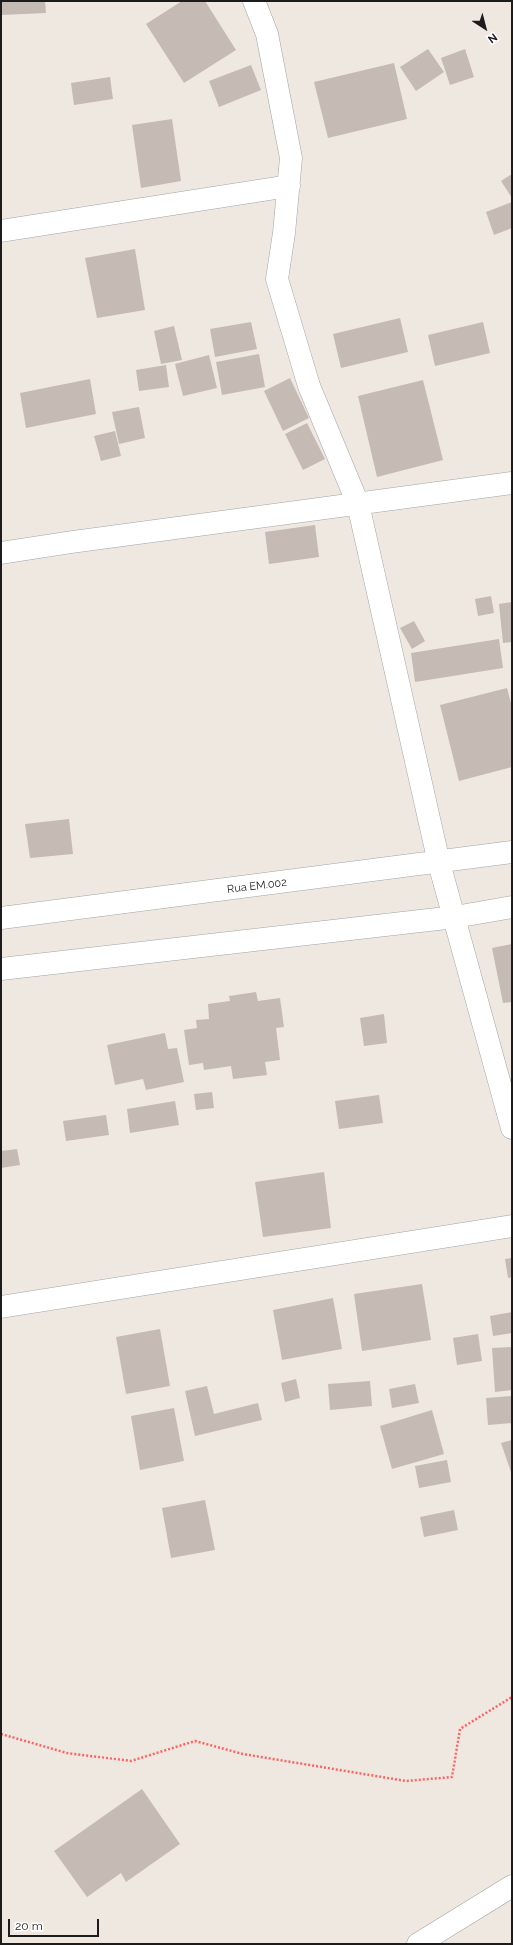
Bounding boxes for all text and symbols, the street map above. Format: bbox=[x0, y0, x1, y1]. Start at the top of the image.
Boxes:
north arrow bbox=[465, 8, 505, 48]
text: N bbox=[485, 30, 500, 46]
street label: Rua EM.002 bbox=[226, 876, 288, 896]
scale bar bbox=[10, 1911, 101, 1937]
text: 20 m bbox=[15, 1919, 43, 1933]

